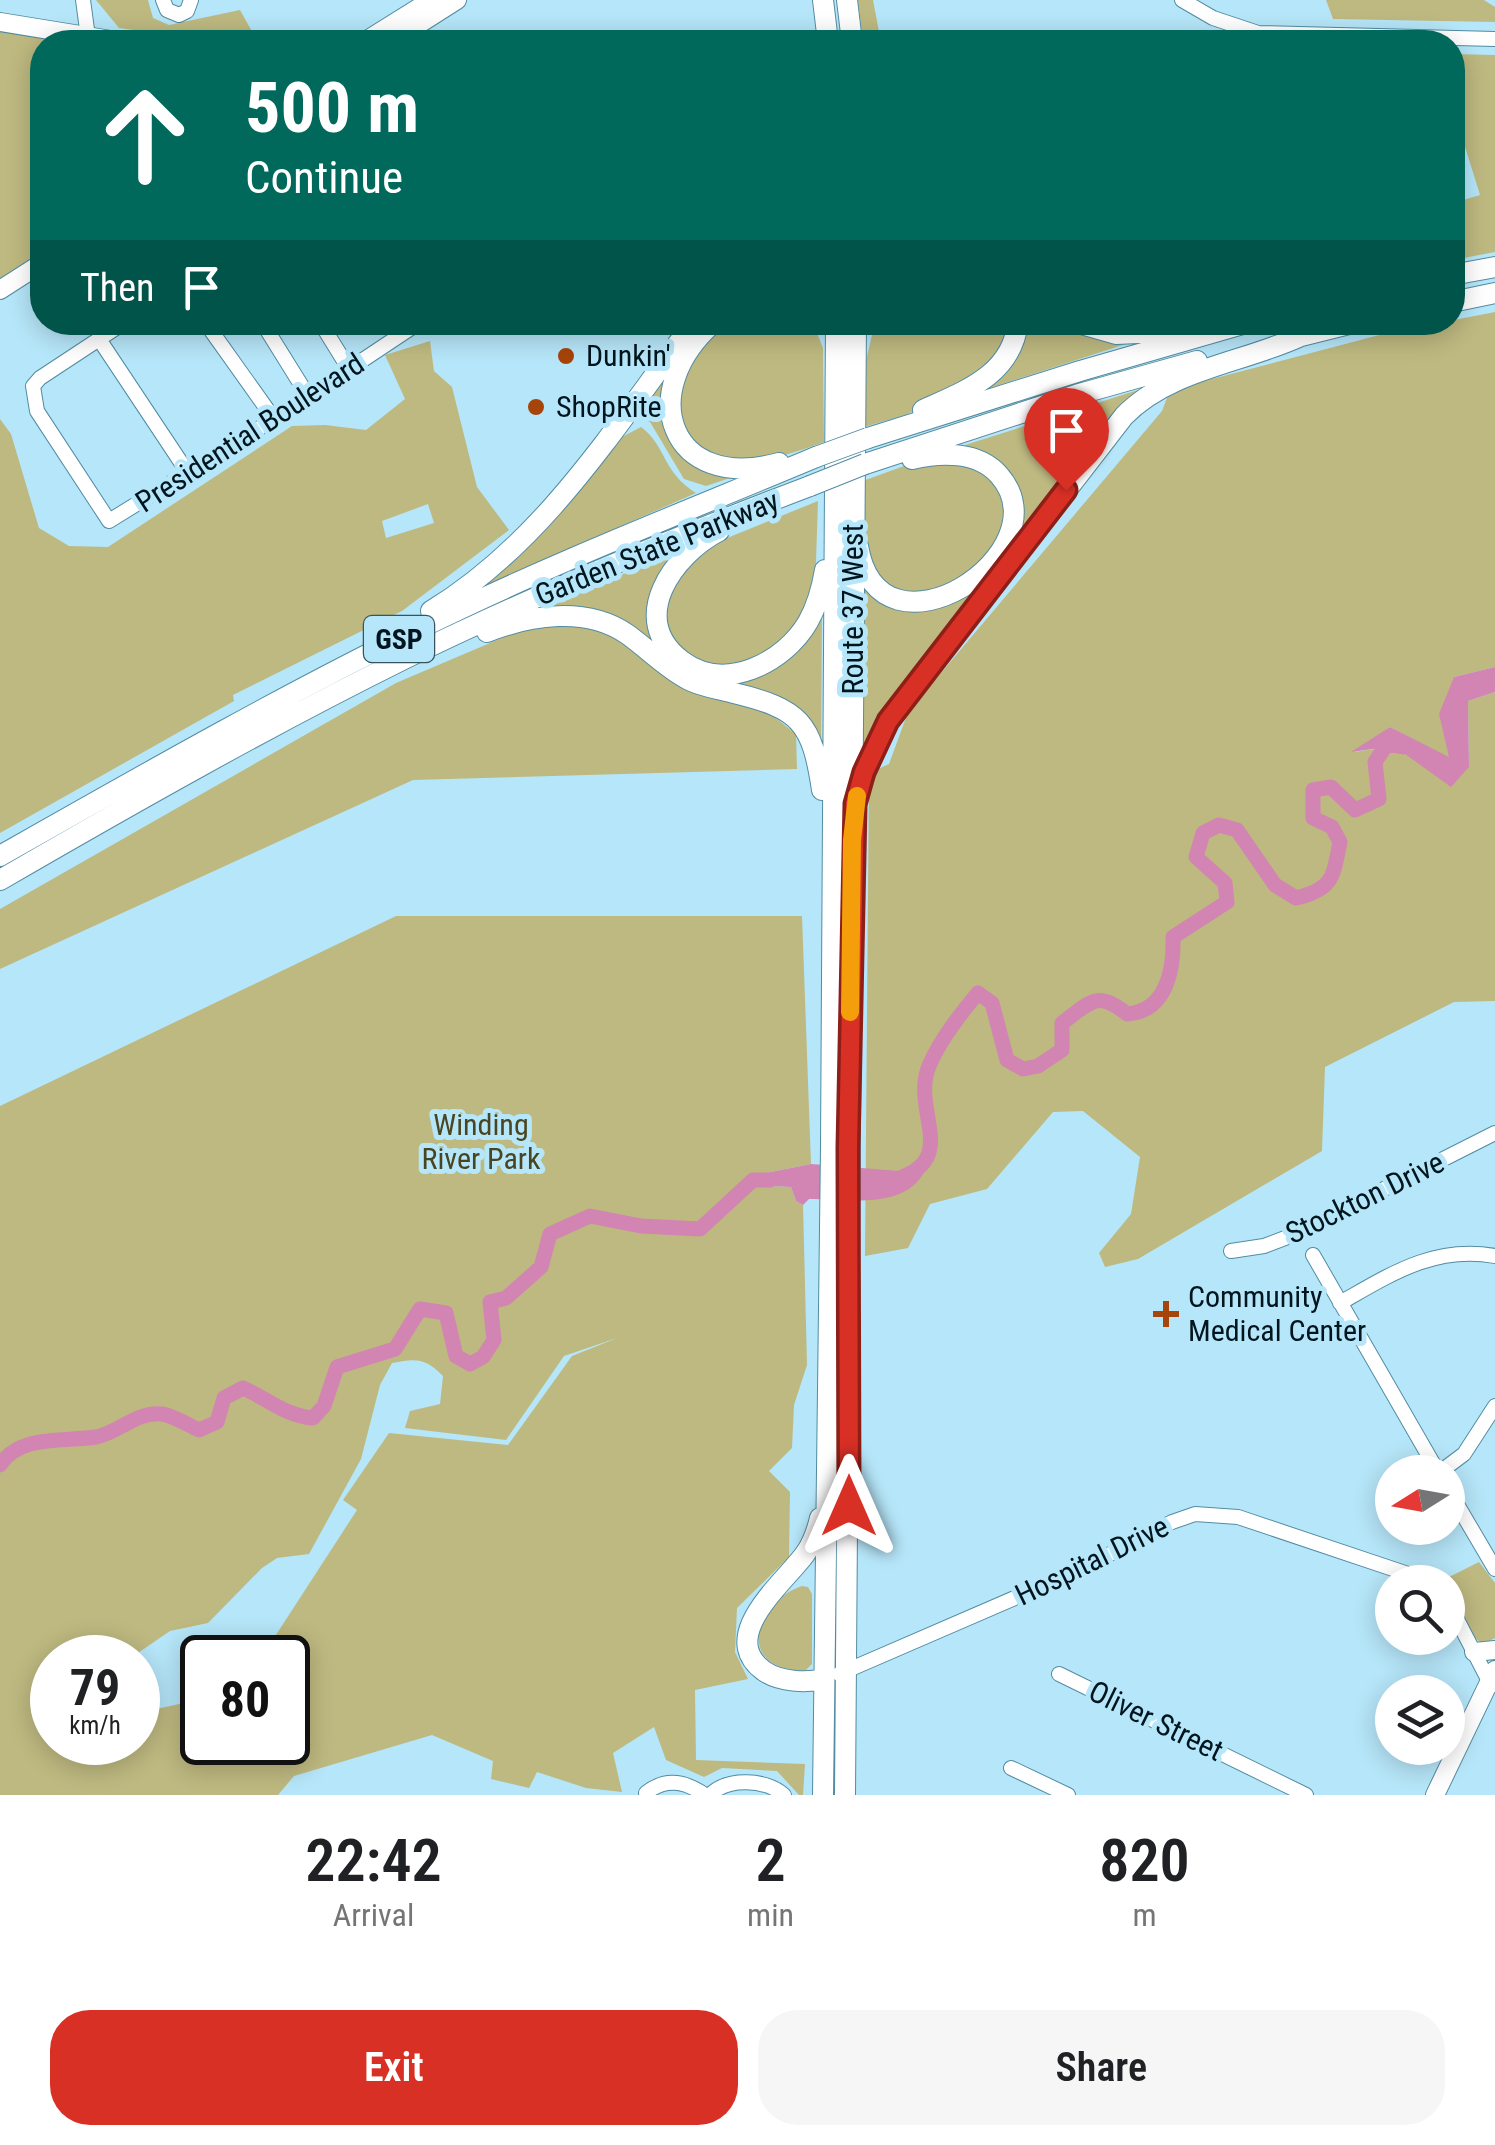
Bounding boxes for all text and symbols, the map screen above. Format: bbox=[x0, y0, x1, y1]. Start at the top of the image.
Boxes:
text: 500 m bbox=[245, 67, 419, 149]
icon: ahead bbox=[80, 70, 210, 200]
text: Continue bbox=[245, 151, 403, 204]
icon: arrive bbox=[174, 260, 229, 315]
text: Then bbox=[80, 266, 154, 310]
place label: Dunkin' bbox=[586, 338, 671, 373]
marker: Dunkin' bbox=[555, 345, 577, 367]
street label: Presidential Boulevard bbox=[129, 346, 370, 519]
pin bbox=[1024, 388, 1109, 491]
place label: ShopRite bbox=[556, 389, 662, 424]
marker: ShopRite bbox=[525, 396, 547, 418]
icon: arrive bbox=[1039, 403, 1094, 458]
street label: Garden State Parkway bbox=[530, 483, 784, 612]
street label: Route 37 West bbox=[835, 524, 870, 694]
road number: GSP bbox=[364, 616, 434, 662]
park label: Winding River Park bbox=[421, 1107, 541, 1176]
street label: Stockton Drive bbox=[1280, 1144, 1450, 1251]
place label: Community Medical Center bbox=[1188, 1279, 1366, 1348]
marker: Community Medical Center bbox=[1153, 1301, 1179, 1327]
position arrow bbox=[797, 1454, 901, 1558]
north arrow bbox=[1375, 1455, 1465, 1545]
map controls bbox=[1375, 1455, 1465, 1765]
street label: Hospital Drive bbox=[1010, 1508, 1174, 1613]
button: search bbox=[1375, 1565, 1465, 1655]
speed limit sign: 80 bbox=[180, 1635, 310, 1765]
text: 79 bbox=[70, 1659, 120, 1717]
street label: Oliver Street bbox=[1083, 1673, 1229, 1768]
button: layers bbox=[1375, 1675, 1465, 1765]
text: km/h bbox=[69, 1711, 121, 1740]
text: 22:42 bbox=[305, 1825, 442, 1896]
text: 2 bbox=[755, 1825, 786, 1896]
text: 820 bbox=[1099, 1825, 1190, 1896]
text: Arrival bbox=[333, 1896, 414, 1934]
text: min bbox=[747, 1896, 794, 1934]
text: m bbox=[1132, 1896, 1157, 1934]
button: Exit bbox=[50, 2010, 738, 2125]
button: Share bbox=[758, 2010, 1445, 2125]

